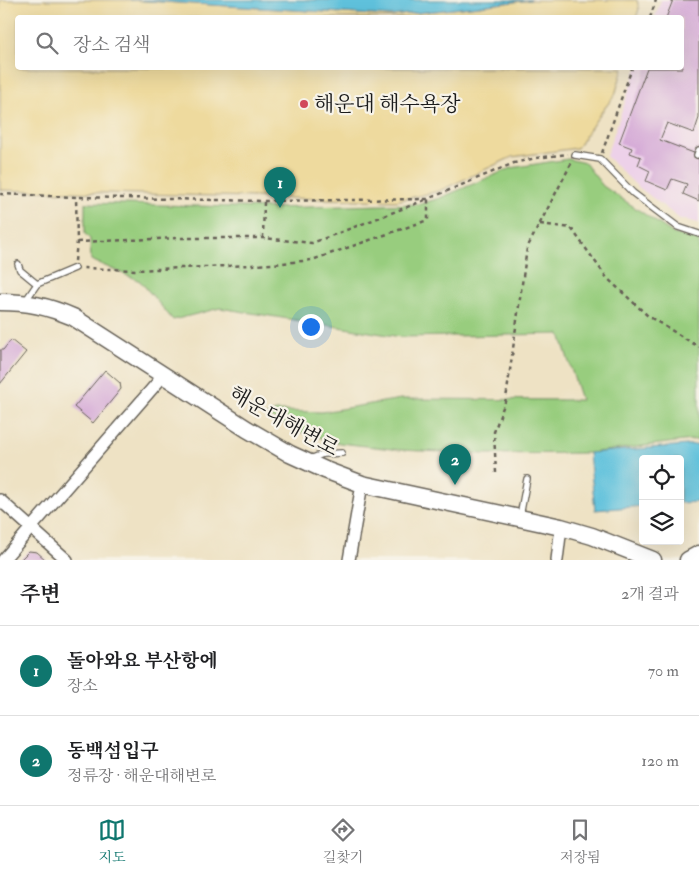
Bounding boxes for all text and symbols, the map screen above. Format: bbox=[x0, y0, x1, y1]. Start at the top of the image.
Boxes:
search box bbox=[15, 15, 684, 70]
icon: search bbox=[33, 29, 61, 57]
text: 장소 검색 bbox=[73, 33, 150, 57]
place label: 해운대 해수욕장 bbox=[314, 91, 461, 118]
marker: 해운대 해수욕장 bbox=[298, 98, 310, 110]
pin: 1 bbox=[264, 167, 296, 208]
your location bbox=[298, 314, 324, 340]
street label: 해운대해변로 bbox=[224, 380, 344, 463]
pin: 2 bbox=[439, 444, 471, 485]
map controls bbox=[639, 455, 684, 545]
button: locate bbox=[639, 455, 684, 500]
button: layers bbox=[639, 500, 684, 545]
text: 주변 bbox=[20, 581, 61, 608]
text: 2개 결과 bbox=[621, 584, 679, 604]
text: 돌아와요 부산항에 bbox=[67, 649, 218, 673]
text: 1 bbox=[33, 661, 39, 681]
text: 70 m bbox=[648, 661, 679, 681]
text: 장소 bbox=[67, 676, 98, 696]
text: 동백섬입구 bbox=[67, 739, 159, 763]
text: 2 bbox=[32, 751, 40, 771]
text: 120 m bbox=[641, 751, 679, 771]
text: 정류장 · 해운대해변로 bbox=[67, 766, 216, 786]
tab: 지도 bbox=[98, 816, 126, 866]
tab: 길찾기 bbox=[323, 816, 363, 866]
tab: 저장됨 bbox=[560, 816, 601, 866]

